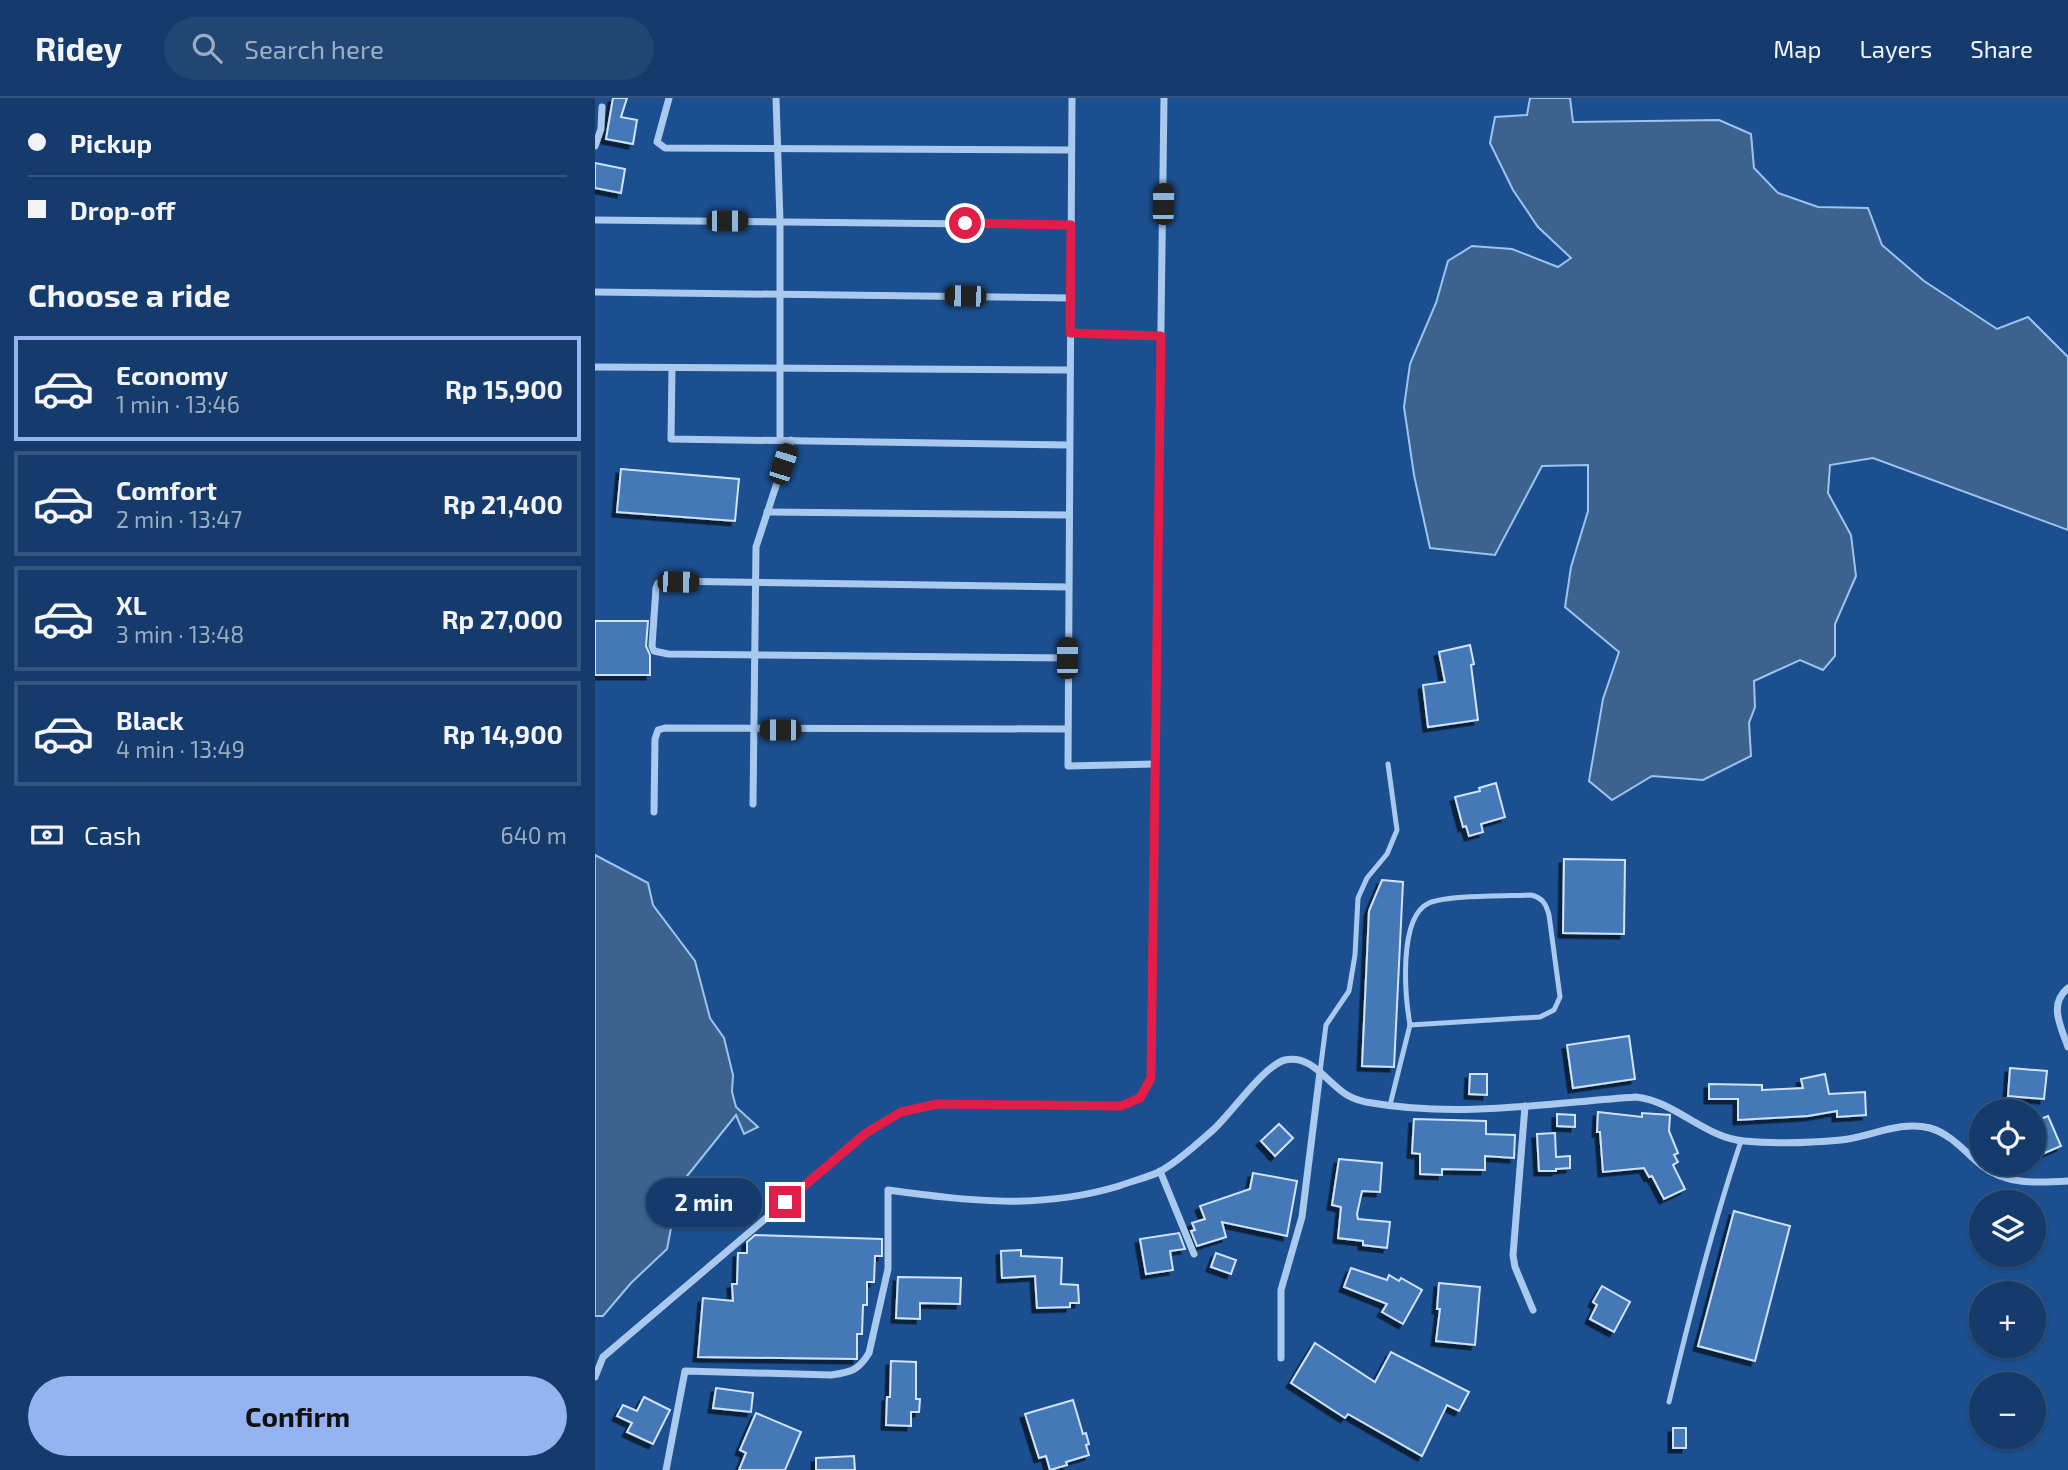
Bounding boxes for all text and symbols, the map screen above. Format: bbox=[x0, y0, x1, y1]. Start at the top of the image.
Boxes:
search box bbox=[164, 17, 654, 80]
text: Ridey bbox=[35, 28, 122, 68]
icon: search bbox=[188, 29, 226, 67]
text: Search here bbox=[244, 33, 384, 64]
text: Map bbox=[1773, 34, 1821, 63]
text: Layers bbox=[1859, 34, 1932, 63]
text: Share bbox=[1970, 34, 2033, 63]
text: Pickup bbox=[70, 127, 152, 158]
car bbox=[1153, 183, 1174, 225]
text: Drop-off bbox=[70, 194, 175, 225]
route start bbox=[949, 207, 981, 239]
car bbox=[707, 211, 749, 232]
text: Choose a ride bbox=[28, 275, 231, 313]
car bbox=[944, 285, 987, 307]
icon: car bbox=[32, 357, 95, 420]
text: Economy bbox=[116, 359, 228, 390]
text: Rp 15,900 bbox=[445, 373, 563, 404]
text: 1 min · 13:46 bbox=[116, 390, 240, 418]
car bbox=[767, 441, 800, 487]
icon: car bbox=[32, 472, 95, 535]
text: Comfort bbox=[116, 474, 217, 505]
text: Rp 21,400 bbox=[443, 488, 563, 519]
text: 2 min · 13:47 bbox=[116, 505, 242, 533]
car bbox=[657, 571, 700, 593]
icon: car bbox=[32, 587, 95, 650]
text: XL bbox=[116, 589, 147, 620]
text: Rp 27,000 bbox=[442, 603, 563, 634]
text: 3 min · 13:48 bbox=[116, 620, 244, 648]
car bbox=[1057, 637, 1078, 679]
icon: car bbox=[32, 702, 95, 765]
text: Black bbox=[116, 704, 184, 735]
text: Rp 14,900 bbox=[443, 718, 563, 749]
car bbox=[760, 720, 802, 741]
text: 4 min · 13:49 bbox=[116, 735, 245, 763]
icon: cash bbox=[28, 816, 66, 854]
text: Cash bbox=[84, 819, 141, 850]
text: 640 m bbox=[501, 821, 567, 849]
map controls bbox=[1969, 1099, 2046, 1449]
button: locate bbox=[1969, 1099, 2046, 1176]
callout: 2 min bbox=[645, 1178, 761, 1226]
route end bbox=[769, 1186, 801, 1218]
text: 2 min bbox=[675, 1188, 733, 1216]
button: layers bbox=[1969, 1190, 2046, 1267]
button: + bbox=[1969, 1281, 2046, 1358]
button: − bbox=[1969, 1372, 2046, 1449]
button: Confirm bbox=[28, 1376, 567, 1456]

